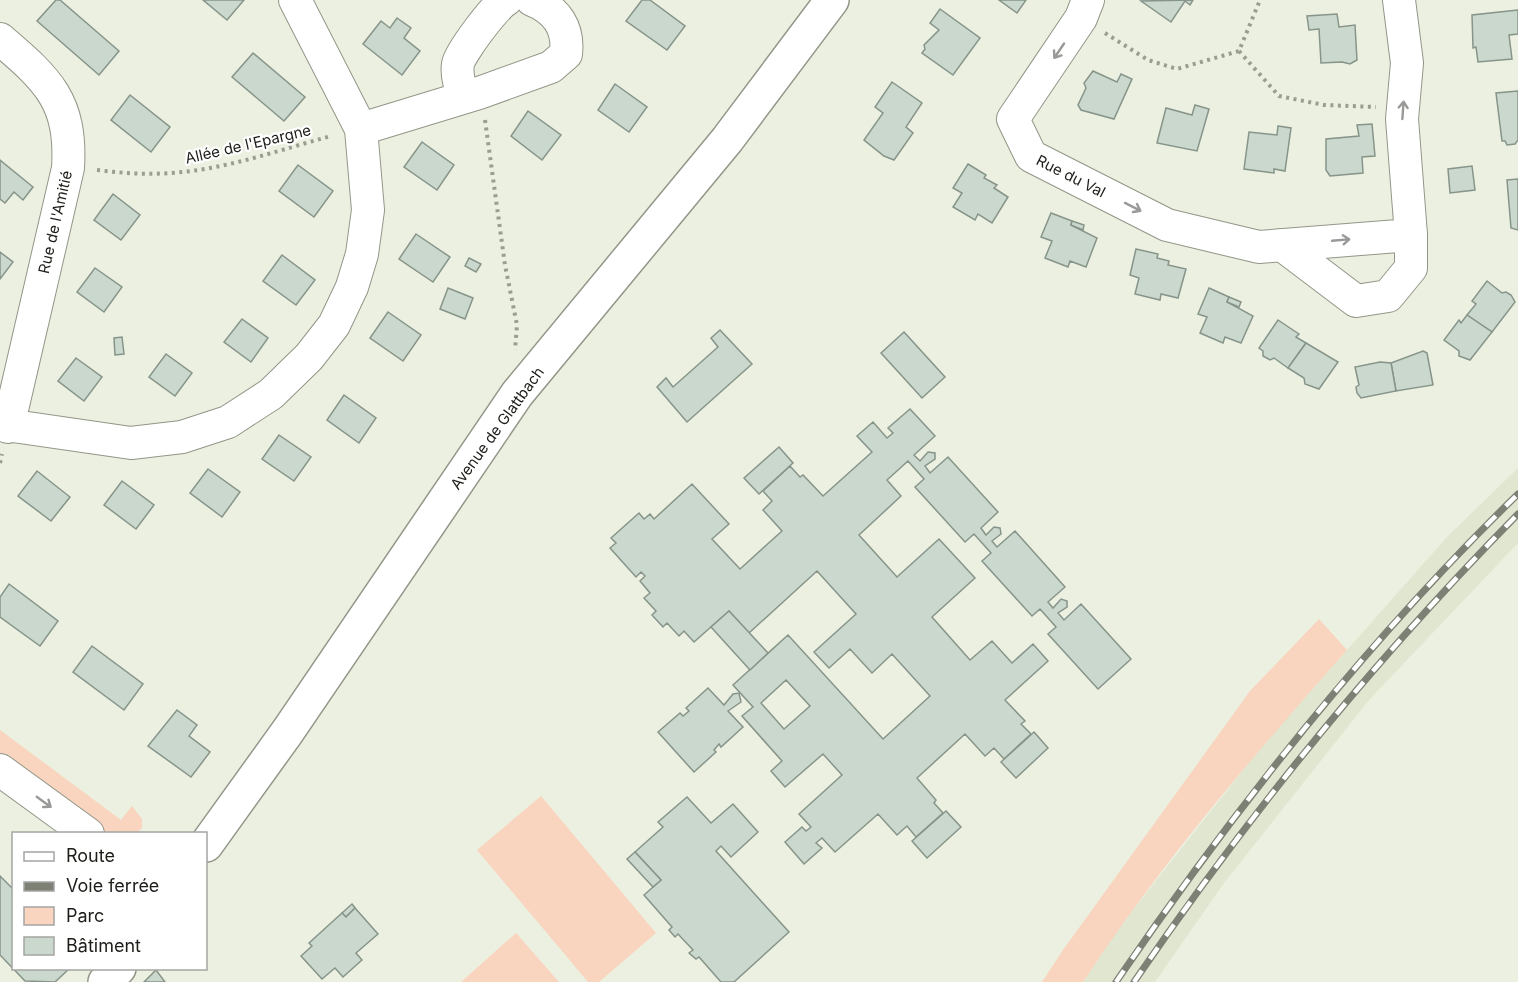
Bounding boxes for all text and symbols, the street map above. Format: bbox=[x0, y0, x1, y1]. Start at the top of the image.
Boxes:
one-way arrow bbox=[1053, 42, 1066, 59]
one-way arrow bbox=[1398, 100, 1409, 120]
street label: Allée de l'Epargne bbox=[183, 120, 313, 168]
street label: Rue du Val bbox=[1033, 150, 1109, 202]
street label: Rue de l'Amitié bbox=[34, 169, 76, 275]
one-way arrow bbox=[1123, 202, 1141, 213]
one-way arrow bbox=[1331, 234, 1351, 245]
street label: Avenue de Glattbach bbox=[446, 363, 548, 493]
one-way arrow bbox=[35, 795, 51, 808]
legend bbox=[12, 832, 207, 970]
text: Route bbox=[66, 845, 115, 866]
text: Voie ferrée bbox=[66, 875, 159, 896]
text: Parc bbox=[66, 905, 104, 926]
text: Bâtiment bbox=[66, 935, 141, 956]

